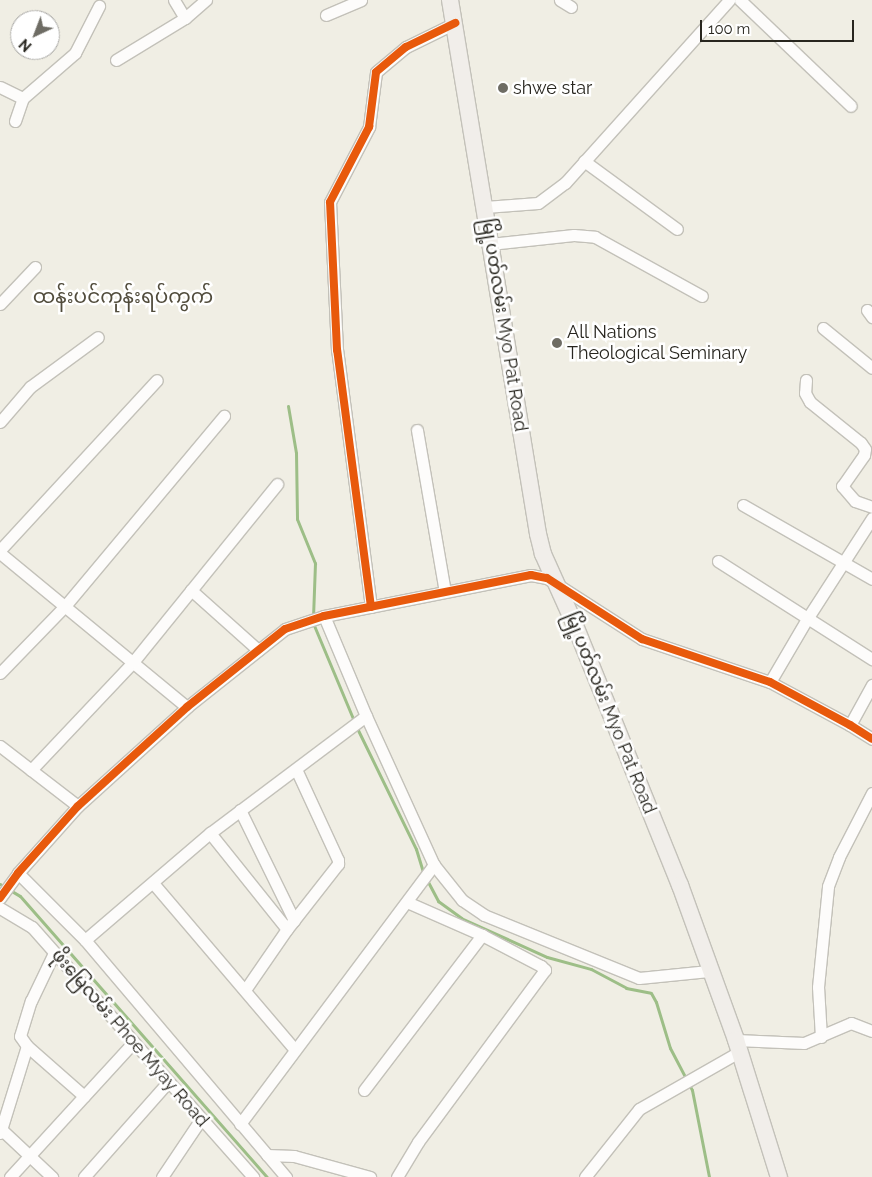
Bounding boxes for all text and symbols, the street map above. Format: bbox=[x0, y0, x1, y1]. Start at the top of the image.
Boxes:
north arrow bbox=[10, 10, 60, 60]
scale bar bbox=[702, 10, 856, 42]
text: 100 m bbox=[708, 20, 750, 38]
text: N bbox=[16, 36, 35, 55]
place label: shwe star bbox=[513, 77, 592, 99]
marker: shwe star bbox=[497, 82, 509, 94]
street label: မြို့ပတ်လမ်း Myo Pat Road bbox=[476, 217, 532, 433]
district label: ထန်းပင်ကုန်းရပ်ကွက် bbox=[33, 284, 213, 308]
place label: All Nations Theological Seminary bbox=[567, 322, 748, 364]
marker: All Nations Theological Seminary bbox=[551, 337, 563, 349]
street label: မြို့ပတ်လမ်း Myo Pat Road bbox=[560, 609, 660, 817]
street label: ဖိုးမြေလမ်း Phoe Myay Road bbox=[47, 945, 213, 1131]

